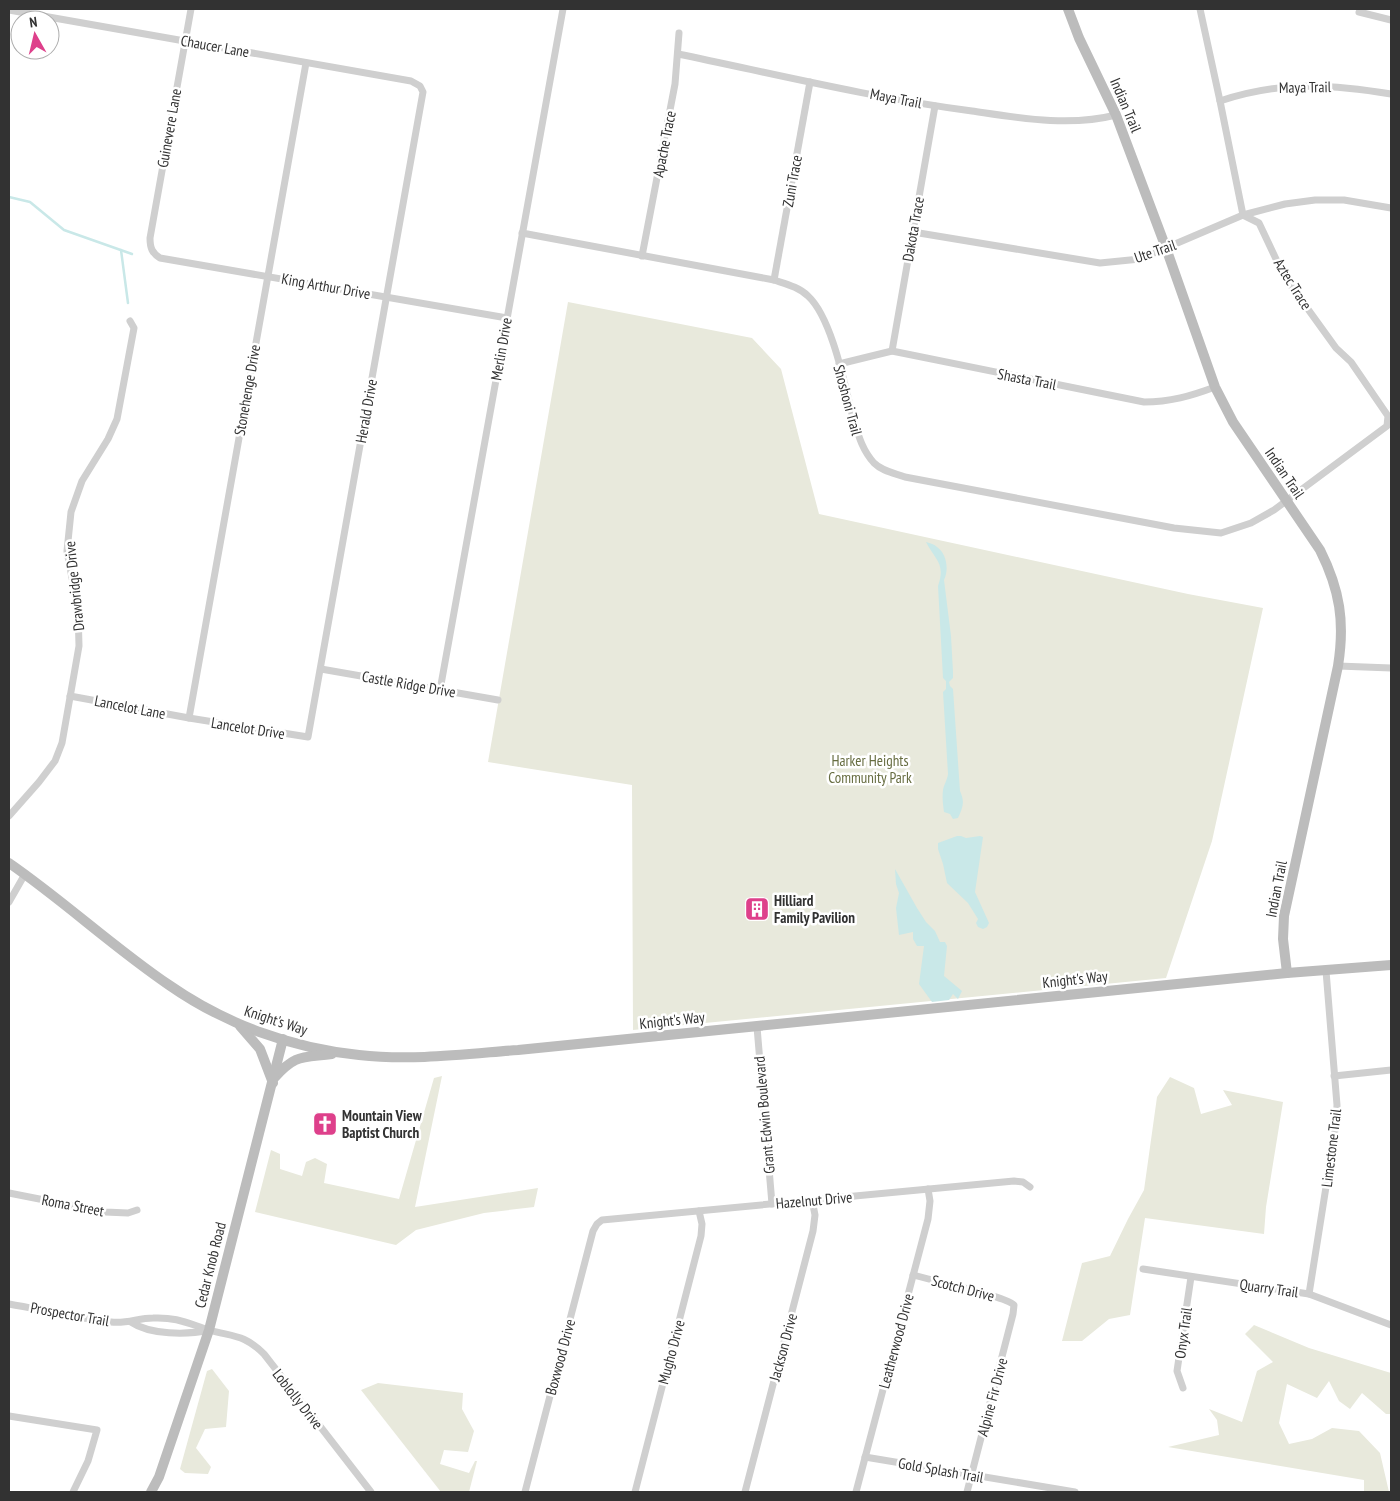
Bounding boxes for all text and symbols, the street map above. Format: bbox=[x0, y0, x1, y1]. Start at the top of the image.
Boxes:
north arrow bbox=[10, 10, 60, 60]
text: N bbox=[28, 13, 38, 32]
street label: Chaucer Lane bbox=[179, 31, 251, 61]
street label: Indian Trail bbox=[1106, 75, 1146, 136]
street label: Maya Trail bbox=[1279, 77, 1332, 97]
street label: Maya Trail bbox=[869, 84, 924, 112]
street label: Guinevere Lane bbox=[153, 87, 185, 169]
street label: Apache Trace bbox=[648, 109, 680, 179]
street label: Zuni Trace bbox=[778, 154, 806, 208]
street label: Dakota Trace bbox=[898, 195, 928, 263]
street label: Ute Trail bbox=[1132, 235, 1179, 267]
street label: Aztec Trace bbox=[1270, 255, 1316, 313]
street label: King Arthur Drive bbox=[280, 269, 372, 303]
street label: Merlin Drive bbox=[486, 316, 516, 382]
street label: Stonehenge Drive bbox=[230, 343, 264, 437]
street label: Shoshoni Trail bbox=[829, 362, 867, 438]
street label: Shasta Trail bbox=[996, 364, 1058, 394]
street label: Herald Drive bbox=[351, 377, 381, 445]
street label: Indian Trail bbox=[1261, 444, 1309, 503]
street label: Drawbridge Drive bbox=[60, 540, 88, 632]
street label: Castle Ridge Drive bbox=[361, 666, 457, 702]
street label: Lancelot Lane bbox=[93, 691, 167, 723]
street label: Lancelot Drive bbox=[210, 713, 286, 743]
park label: Harker Heights Community Park bbox=[828, 751, 912, 787]
street label: Indian Trail bbox=[1261, 858, 1291, 919]
place label: Hilliard Family Pavilion bbox=[774, 891, 855, 927]
building icon: Hilliard Family Pavilion bbox=[744, 896, 770, 922]
street label: Knight's Way bbox=[1042, 966, 1109, 992]
street label: Knight's Way bbox=[242, 1001, 310, 1039]
street label: Knight's Way bbox=[639, 1007, 706, 1033]
street label: Grant Edwin Boulevard bbox=[749, 1055, 779, 1175]
place label: Mountain View Baptist Church bbox=[342, 1106, 423, 1142]
street label: Limestone Trail bbox=[1317, 1107, 1345, 1188]
church icon: Mountain View Baptist Church bbox=[312, 1111, 338, 1137]
street label: Hazelnut Drive bbox=[775, 1187, 853, 1213]
street label: Roma Street bbox=[40, 1190, 106, 1220]
street label: Cedar Knob Road bbox=[190, 1220, 230, 1310]
street label: Scotch Drive bbox=[929, 1270, 997, 1306]
street label: Quarry Trail bbox=[1238, 1274, 1300, 1302]
street label: Leatherwood Drive bbox=[874, 1291, 918, 1391]
street label: Prospector Trail bbox=[29, 1298, 111, 1330]
street label: Onyx Trail bbox=[1170, 1306, 1196, 1360]
street label: Jackson Drive bbox=[765, 1311, 801, 1384]
street label: Boxwood Drive bbox=[541, 1317, 579, 1397]
street label: Mugho Drive bbox=[653, 1318, 689, 1386]
street label: Alpine Fir Drive bbox=[972, 1356, 1012, 1438]
street label: Loblolly Drive bbox=[269, 1365, 327, 1433]
street label: Gold Splash Trail bbox=[897, 1453, 986, 1487]

